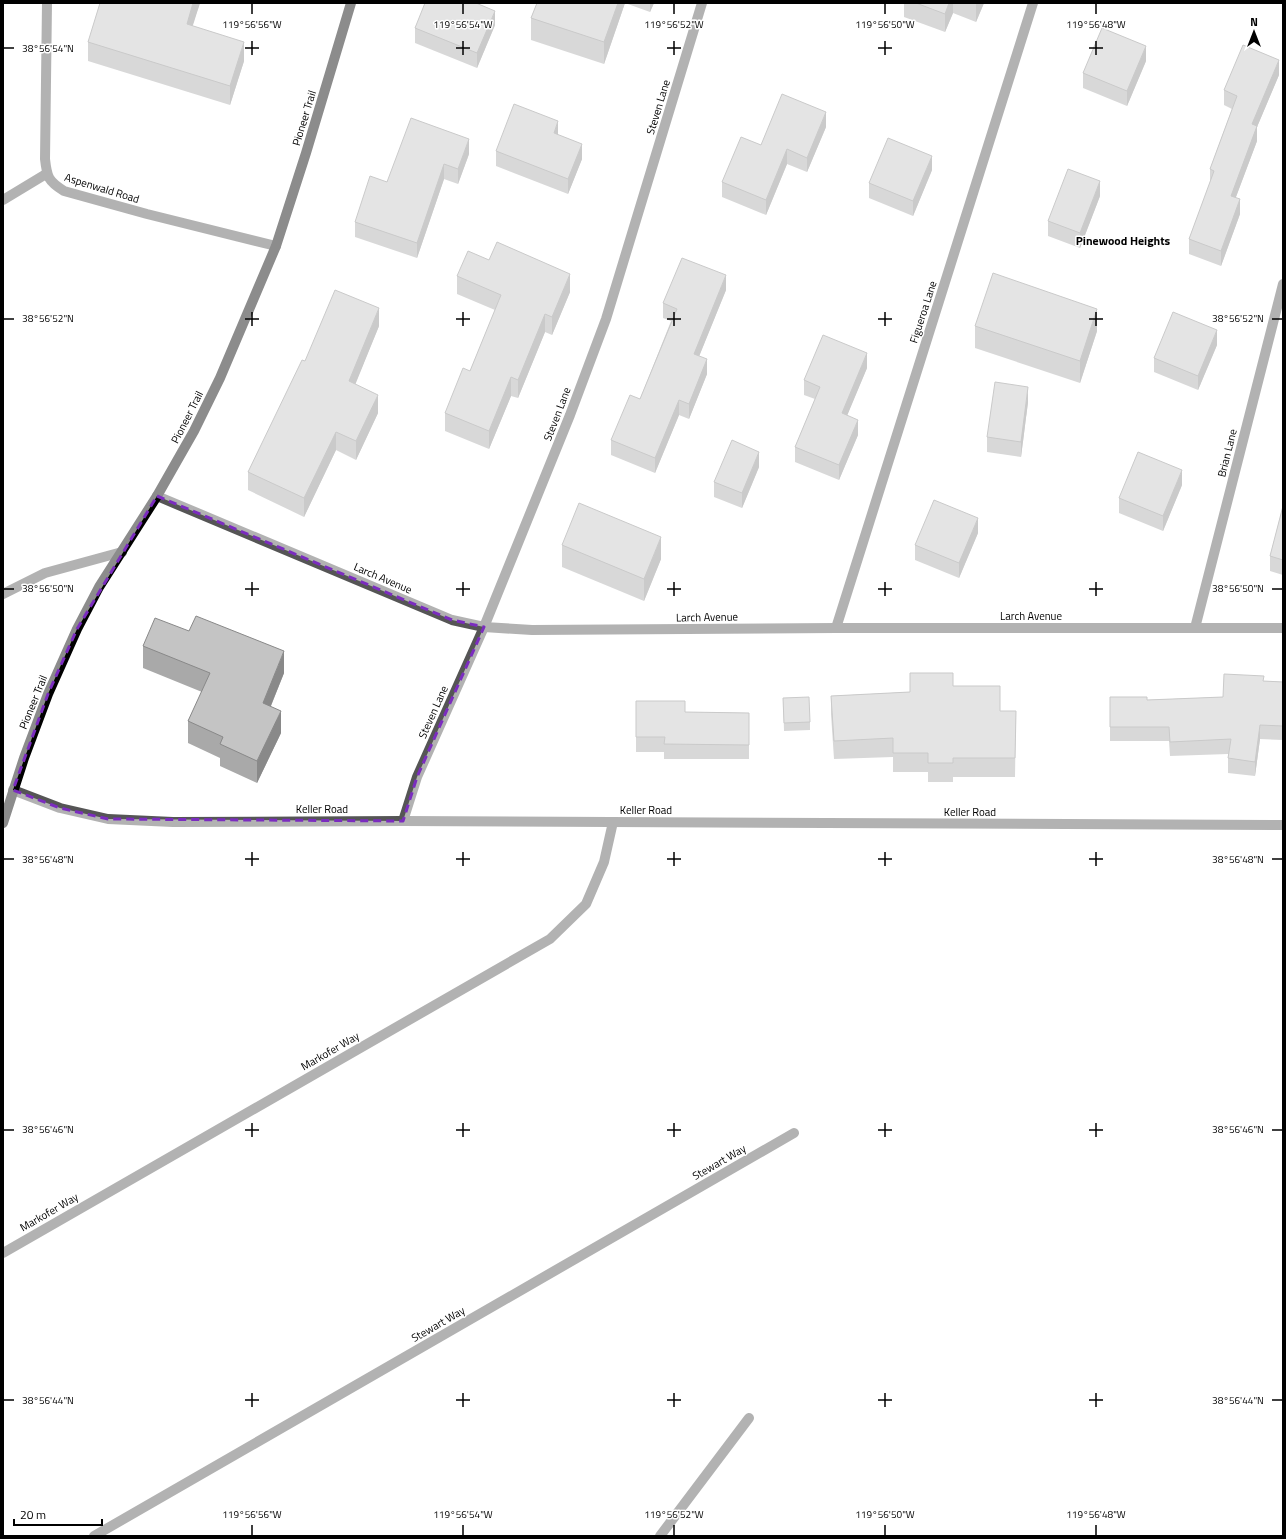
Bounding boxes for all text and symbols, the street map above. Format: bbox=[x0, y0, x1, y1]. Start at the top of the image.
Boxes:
north arrow bbox=[1234, 12, 1274, 52]
text: N bbox=[1250, 14, 1258, 30]
text: 119°56'56"W bbox=[222, 17, 282, 32]
text: 119°56'54"W bbox=[433, 17, 493, 32]
text: 119°56'52"W bbox=[644, 17, 704, 32]
text: 119°56'50"W bbox=[855, 17, 915, 32]
text: 119°56'48"W bbox=[1066, 17, 1126, 32]
text: 38°56'54"N bbox=[22, 41, 74, 56]
street label: Steven Lane bbox=[642, 77, 674, 136]
street label: Pioneer Trail bbox=[288, 88, 320, 148]
street label: Aspenwald Road bbox=[63, 169, 141, 207]
district label: Pinewood Heights bbox=[1076, 231, 1171, 250]
street label: Figueroa Lane bbox=[905, 278, 941, 345]
text: 38°56'52"N bbox=[22, 311, 74, 326]
text: 38°56'52"N bbox=[1212, 311, 1264, 326]
street label: Steven Lane bbox=[539, 384, 575, 443]
street label: Pioneer Trail bbox=[167, 388, 207, 446]
street label: Brian Lane bbox=[1213, 427, 1241, 479]
street label: Larch Avenue bbox=[351, 559, 415, 598]
text: 38°56'50"N bbox=[22, 581, 74, 596]
text: 38°56'50"N bbox=[1212, 581, 1264, 596]
street label: Larch Avenue bbox=[676, 608, 739, 626]
street label: Larch Avenue bbox=[1000, 608, 1062, 624]
street label: Pioneer Trail bbox=[15, 673, 51, 731]
street label: Steven Lane bbox=[414, 683, 452, 741]
street label: Keller Road bbox=[296, 801, 348, 817]
street label: Keller Road bbox=[620, 802, 672, 818]
street label: Keller Road bbox=[944, 804, 996, 820]
text: 38°56'48"N bbox=[22, 852, 74, 867]
text: 38°56'48"N bbox=[1212, 852, 1264, 867]
street label: Markofer Way bbox=[298, 1027, 363, 1074]
text: 38°56'46"N bbox=[22, 1122, 74, 1137]
text: 38°56'46"N bbox=[1212, 1122, 1264, 1137]
street label: Stewart Way bbox=[689, 1140, 749, 1184]
street label: Markofer Way bbox=[17, 1188, 82, 1235]
street label: Stewart Way bbox=[408, 1302, 468, 1346]
text: 38°56'44"N bbox=[22, 1393, 74, 1408]
text: 38°56'44"N bbox=[1212, 1393, 1264, 1408]
scale bar bbox=[14, 1501, 102, 1527]
text: 20 m bbox=[20, 1505, 46, 1524]
text: 119°56'56"W bbox=[222, 1507, 282, 1522]
text: 119°56'54"W bbox=[433, 1507, 493, 1522]
text: 119°56'52"W bbox=[644, 1507, 704, 1522]
text: 119°56'50"W bbox=[855, 1507, 915, 1522]
text: 119°56'48"W bbox=[1066, 1507, 1126, 1522]

